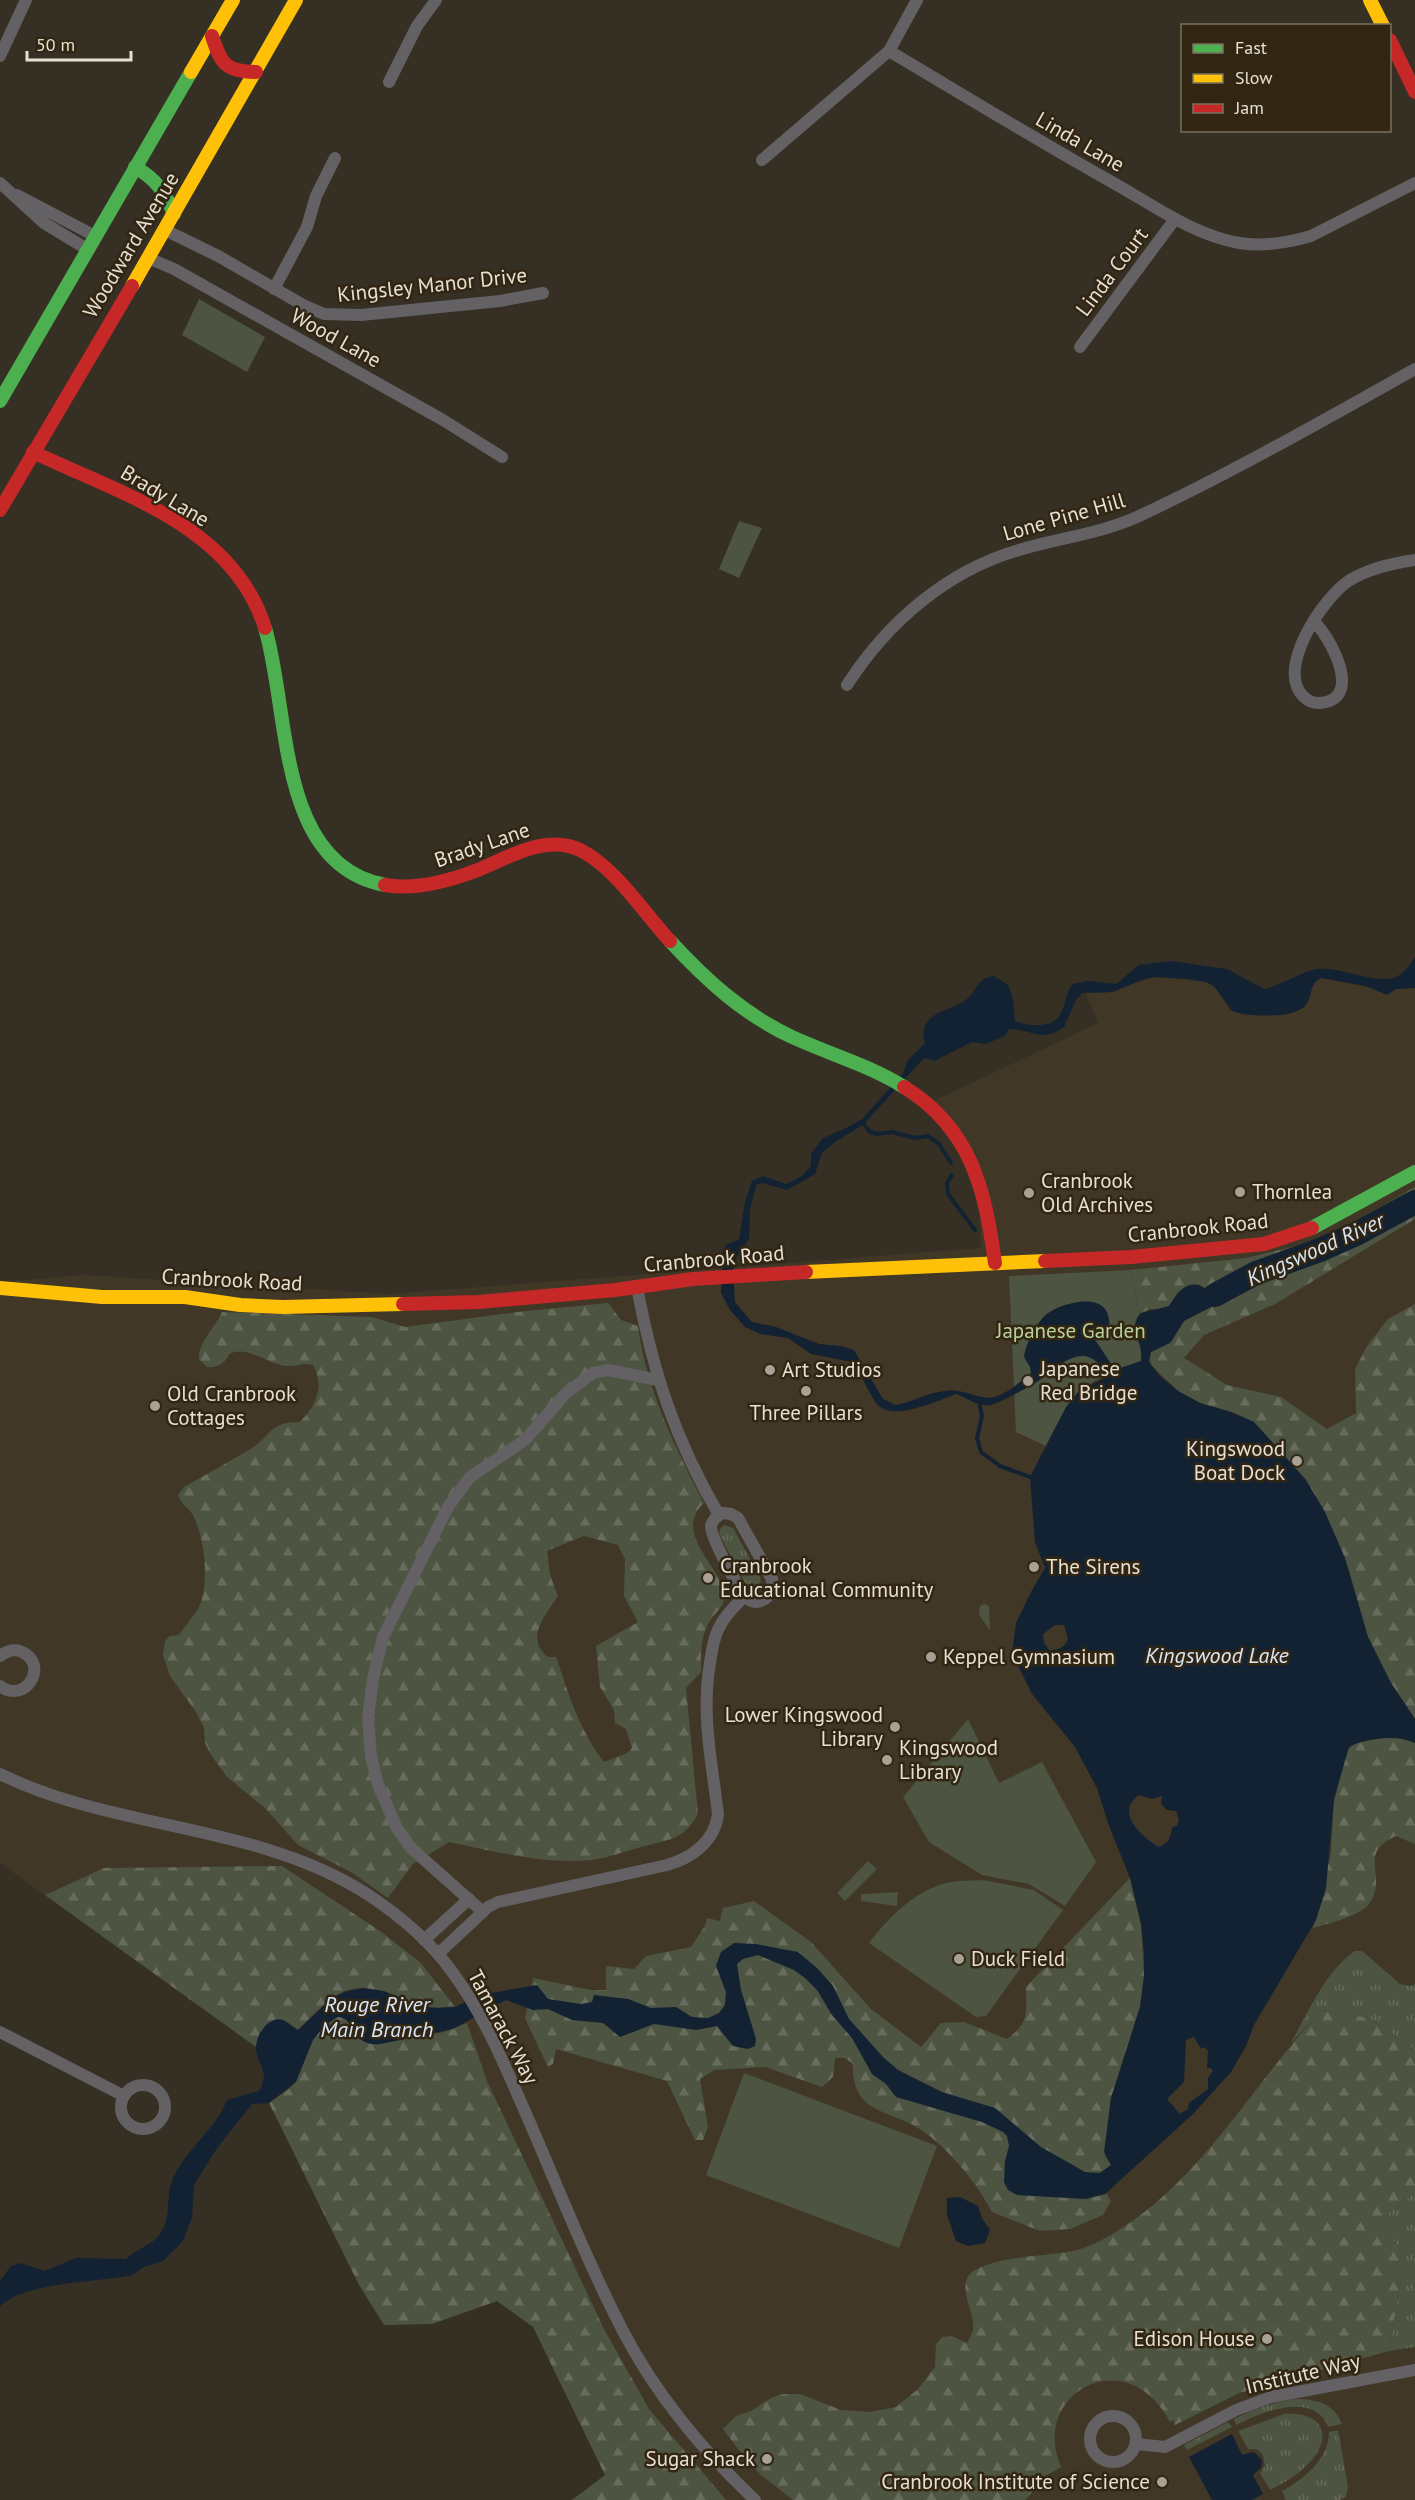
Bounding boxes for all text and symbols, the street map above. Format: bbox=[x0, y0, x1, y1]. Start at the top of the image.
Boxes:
scale bar bbox=[27, 24, 130, 62]
legend bbox=[1181, 24, 1391, 132]
text: 50 m bbox=[36, 33, 75, 56]
text: Fast bbox=[1235, 36, 1267, 59]
text: Slow bbox=[1235, 66, 1273, 89]
text: Jam bbox=[1234, 96, 1264, 119]
street label: Linda Lane bbox=[1031, 105, 1130, 178]
street label: Woodward Avenue bbox=[76, 167, 185, 322]
street label: Linda Court bbox=[1070, 222, 1154, 321]
street label: Kingsley Manor Drive bbox=[336, 261, 528, 308]
street label: Wood Lane bbox=[286, 302, 386, 373]
street label: Brady Lane bbox=[116, 459, 215, 533]
street label: Lone Pine Hill bbox=[1000, 486, 1128, 547]
street label: Brady Lane bbox=[431, 816, 533, 873]
place label: Cranbrook Old Archives bbox=[1041, 1167, 1153, 1218]
place label: Thornlea bbox=[1252, 1178, 1332, 1205]
marker: Thornlea bbox=[1233, 1185, 1247, 1199]
marker: Cranbrook Old Archives bbox=[1022, 1186, 1036, 1200]
water label: Kingswood River bbox=[1242, 1205, 1390, 1292]
street label: Cranbrook Road bbox=[1126, 1207, 1270, 1248]
street label: Cranbrook Road bbox=[642, 1239, 785, 1278]
street label: Cranbrook Road bbox=[161, 1262, 303, 1297]
park label: Japanese Garden bbox=[995, 1317, 1146, 1344]
place label: Japanese Red Bridge bbox=[1039, 1355, 1137, 1406]
place label: Art Studios bbox=[782, 1356, 881, 1383]
marker: Art Studios bbox=[763, 1363, 777, 1377]
marker: Japanese Red Bridge bbox=[1021, 1374, 1035, 1388]
place label: Old Cranbrook Cottages bbox=[167, 1380, 296, 1431]
marker: Three Pillars bbox=[799, 1384, 813, 1398]
marker: Old Cranbrook Cottages bbox=[148, 1399, 162, 1413]
place label: Three Pillars bbox=[749, 1399, 863, 1426]
place label: Kingswood Boat Dock bbox=[1186, 1435, 1285, 1486]
marker: Kingswood Boat Dock bbox=[1290, 1454, 1304, 1468]
place label: Cranbrook Educational Community bbox=[720, 1552, 934, 1603]
place label: The Sirens bbox=[1046, 1553, 1140, 1580]
marker: The Sirens bbox=[1027, 1560, 1041, 1574]
marker: Cranbrook Educational Community bbox=[701, 1571, 715, 1585]
water label: Kingswood Lake bbox=[1145, 1641, 1290, 1669]
place label: Keppel Gymnasium bbox=[943, 1643, 1115, 1670]
marker: Keppel Gymnasium bbox=[924, 1650, 938, 1664]
place label: Lower Kingswood Library bbox=[725, 1701, 883, 1752]
marker: Lower Kingswood Library bbox=[888, 1720, 902, 1734]
place label: Kingswood Library bbox=[899, 1734, 998, 1785]
marker: Kingswood Library bbox=[880, 1753, 894, 1767]
place label: Duck Field bbox=[971, 1945, 1065, 1972]
marker: Duck Field bbox=[952, 1952, 966, 1966]
street label: Tamarack Way bbox=[462, 1965, 545, 2089]
water label: Rouge River Main Branch bbox=[321, 1990, 433, 2043]
place label: Edison House bbox=[1133, 2325, 1255, 2352]
marker: Edison House bbox=[1260, 2332, 1274, 2346]
street label: Institute Way bbox=[1243, 2347, 1363, 2400]
place label: Sugar Shack bbox=[646, 2445, 755, 2472]
marker: Sugar Shack bbox=[760, 2452, 774, 2466]
place label: Cranbrook Institute of Science bbox=[881, 2468, 1150, 2495]
marker: Cranbrook Institute of Science bbox=[1155, 2475, 1169, 2489]

